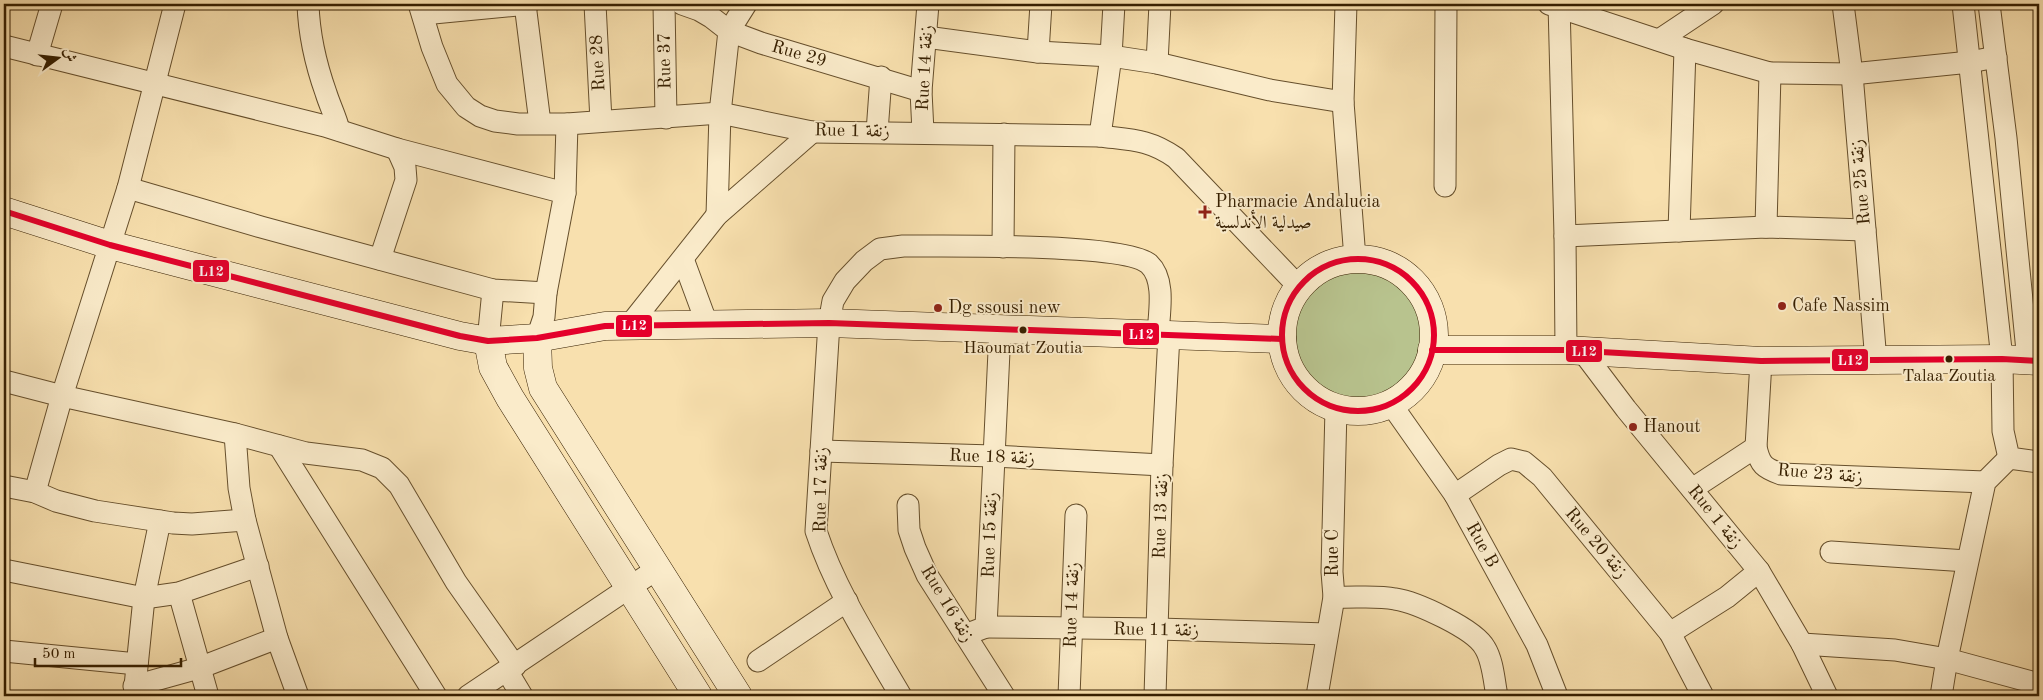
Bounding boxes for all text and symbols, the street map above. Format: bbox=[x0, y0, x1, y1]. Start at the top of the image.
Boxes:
street label: Rue 14 زنقة bbox=[914, 25, 937, 111]
north arrow bbox=[32, 32, 82, 82]
street label: Rue 37 bbox=[656, 32, 674, 90]
street label: Rue 28 bbox=[588, 34, 608, 92]
street label: Rue 29 bbox=[769, 38, 829, 70]
text: ش bbox=[61, 46, 78, 64]
street label: Rue 1 زنقة bbox=[814, 121, 890, 142]
street label: Rue 25 زنقة bbox=[1848, 138, 1875, 226]
place label: Pharmacie Andalucia صيدلية الأندلسية bbox=[1215, 193, 1380, 232]
marker: Pharmacie Andalucia صيدلية الأندلسية bbox=[1199, 206, 1211, 218]
line badge: L12 bbox=[192, 259, 230, 283]
text: L12 bbox=[198, 265, 224, 279]
place label: Cafe Nassim bbox=[1792, 297, 1890, 315]
place label: Dg ssousi new bbox=[948, 299, 1061, 317]
marker: Cafe Nassim bbox=[1776, 300, 1788, 312]
marker: Dg ssousi new bbox=[932, 302, 944, 314]
line badge: L12 bbox=[615, 314, 653, 338]
text: L12 bbox=[621, 319, 647, 333]
line badge: L12 bbox=[1122, 322, 1160, 346]
marker: Haoumat Zoutia bbox=[1018, 325, 1028, 335]
text: L12 bbox=[1128, 328, 1154, 342]
line badge: L12 bbox=[1565, 339, 1603, 363]
place label: Haoumat Zoutia bbox=[963, 340, 1083, 357]
text: L12 bbox=[1571, 345, 1597, 359]
line badge: L12 bbox=[1831, 348, 1869, 372]
text: L12 bbox=[1837, 354, 1863, 368]
marker: Talaa Zoutia bbox=[1944, 354, 1954, 364]
place label: Talaa Zoutia bbox=[1902, 368, 1996, 385]
place label: Hanout bbox=[1643, 418, 1701, 436]
marker: Hanout bbox=[1627, 421, 1639, 433]
street label: Rue 17 زنقة bbox=[811, 447, 832, 533]
street label: Rue 18 زنقة bbox=[949, 447, 1035, 468]
street label: Rue 23 زنقة bbox=[1776, 461, 1864, 488]
street label: Rue 13 زنقة bbox=[1151, 473, 1172, 559]
street label: Rue 1 زنقة bbox=[1683, 482, 1746, 553]
street label: Rue 15 زنقة bbox=[980, 492, 1001, 578]
street label: Rue 20 زنقة bbox=[1561, 504, 1631, 582]
street label: Rue B bbox=[1462, 520, 1502, 570]
street label: Rue C bbox=[1324, 529, 1342, 577]
street label: Rue 14 زنقة bbox=[1062, 562, 1083, 648]
street label: Rue 16 زنقة bbox=[916, 563, 977, 646]
street label: Rue 11 زنقة bbox=[1113, 620, 1199, 641]
scale bar bbox=[35, 635, 181, 667]
text: 50 m bbox=[42, 647, 76, 662]

